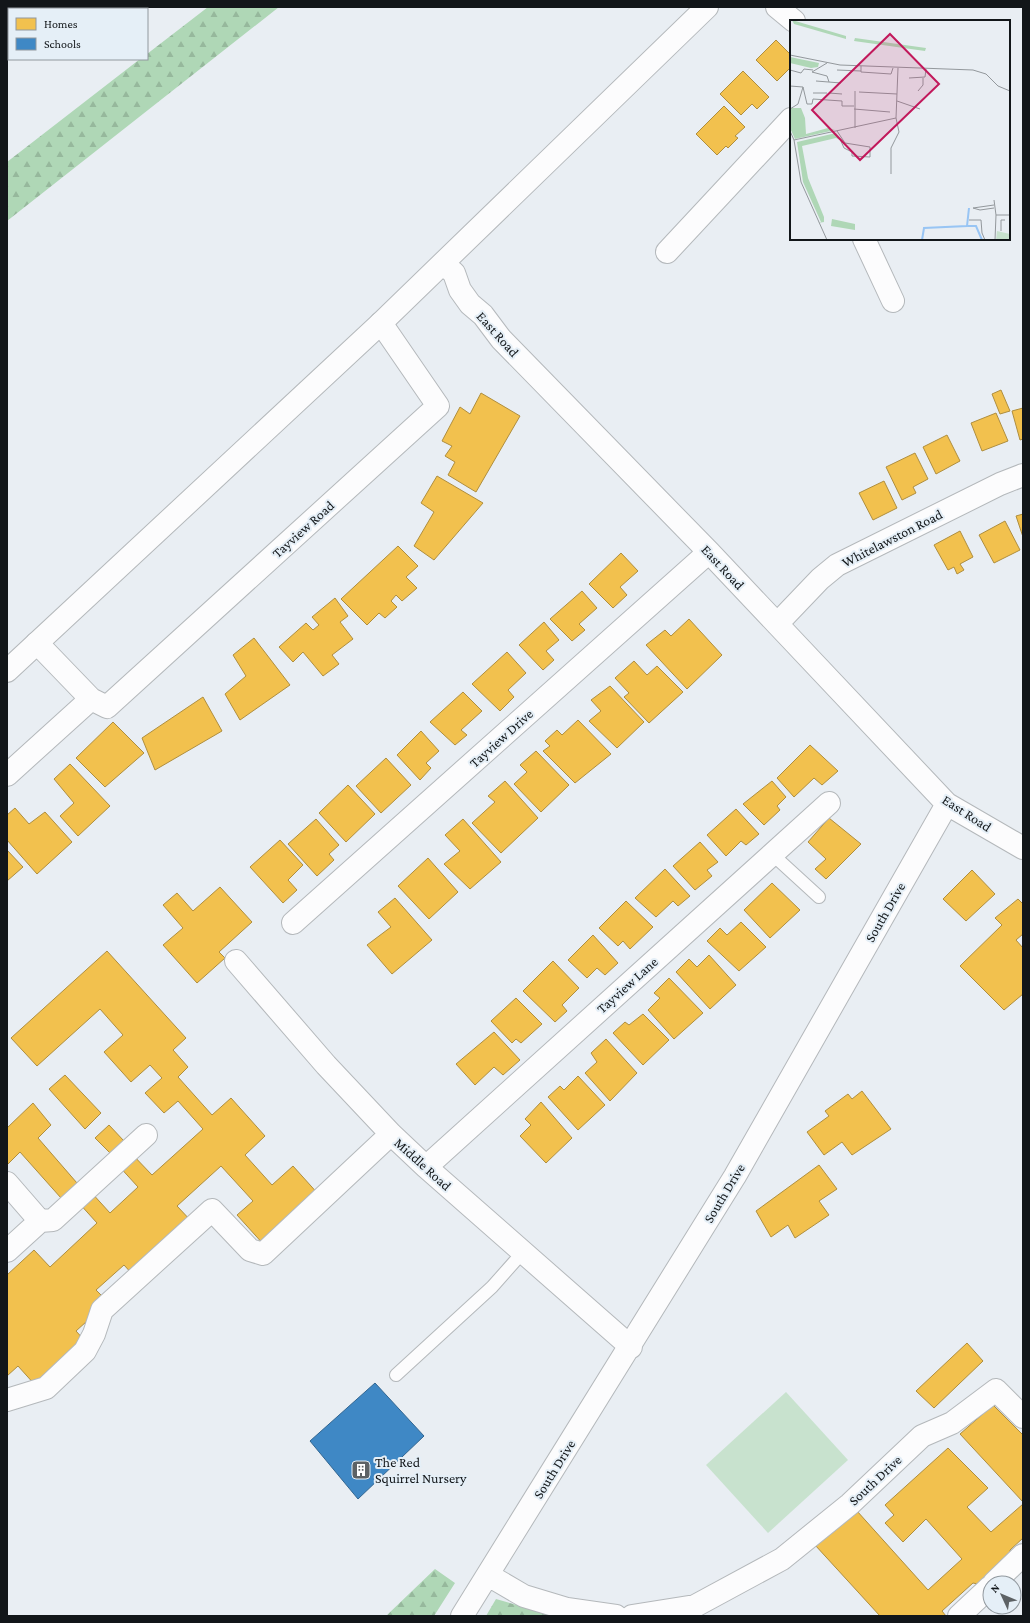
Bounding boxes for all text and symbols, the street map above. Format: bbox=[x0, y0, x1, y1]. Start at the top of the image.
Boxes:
legend bbox=[8, 8, 148, 60]
text: Homes bbox=[44, 17, 78, 31]
inset map bbox=[790, 20, 1010, 240]
text: Schools bbox=[44, 37, 81, 51]
street label: East Road bbox=[474, 308, 523, 360]
street label: Tayview Road bbox=[269, 497, 338, 561]
street label: Whitelawston Road bbox=[839, 505, 945, 570]
street label: East Road bbox=[698, 541, 748, 593]
street label: Tayview Drive bbox=[466, 705, 536, 771]
street label: East Road bbox=[939, 791, 995, 835]
street label: South Drive bbox=[862, 879, 908, 945]
street label: Tayview Lane bbox=[593, 953, 661, 1017]
street label: Middle Road bbox=[391, 1134, 455, 1194]
street label: South Drive bbox=[700, 1161, 748, 1225]
street label: South Drive bbox=[530, 1437, 578, 1501]
street label: South Drive bbox=[845, 1452, 905, 1508]
place label: The Red Squirrel Nursery bbox=[375, 1454, 467, 1486]
building icon: The Red Squirrel Nursery bbox=[350, 1459, 372, 1481]
north arrow bbox=[982, 1575, 1022, 1615]
text: N bbox=[988, 1581, 1002, 1595]

